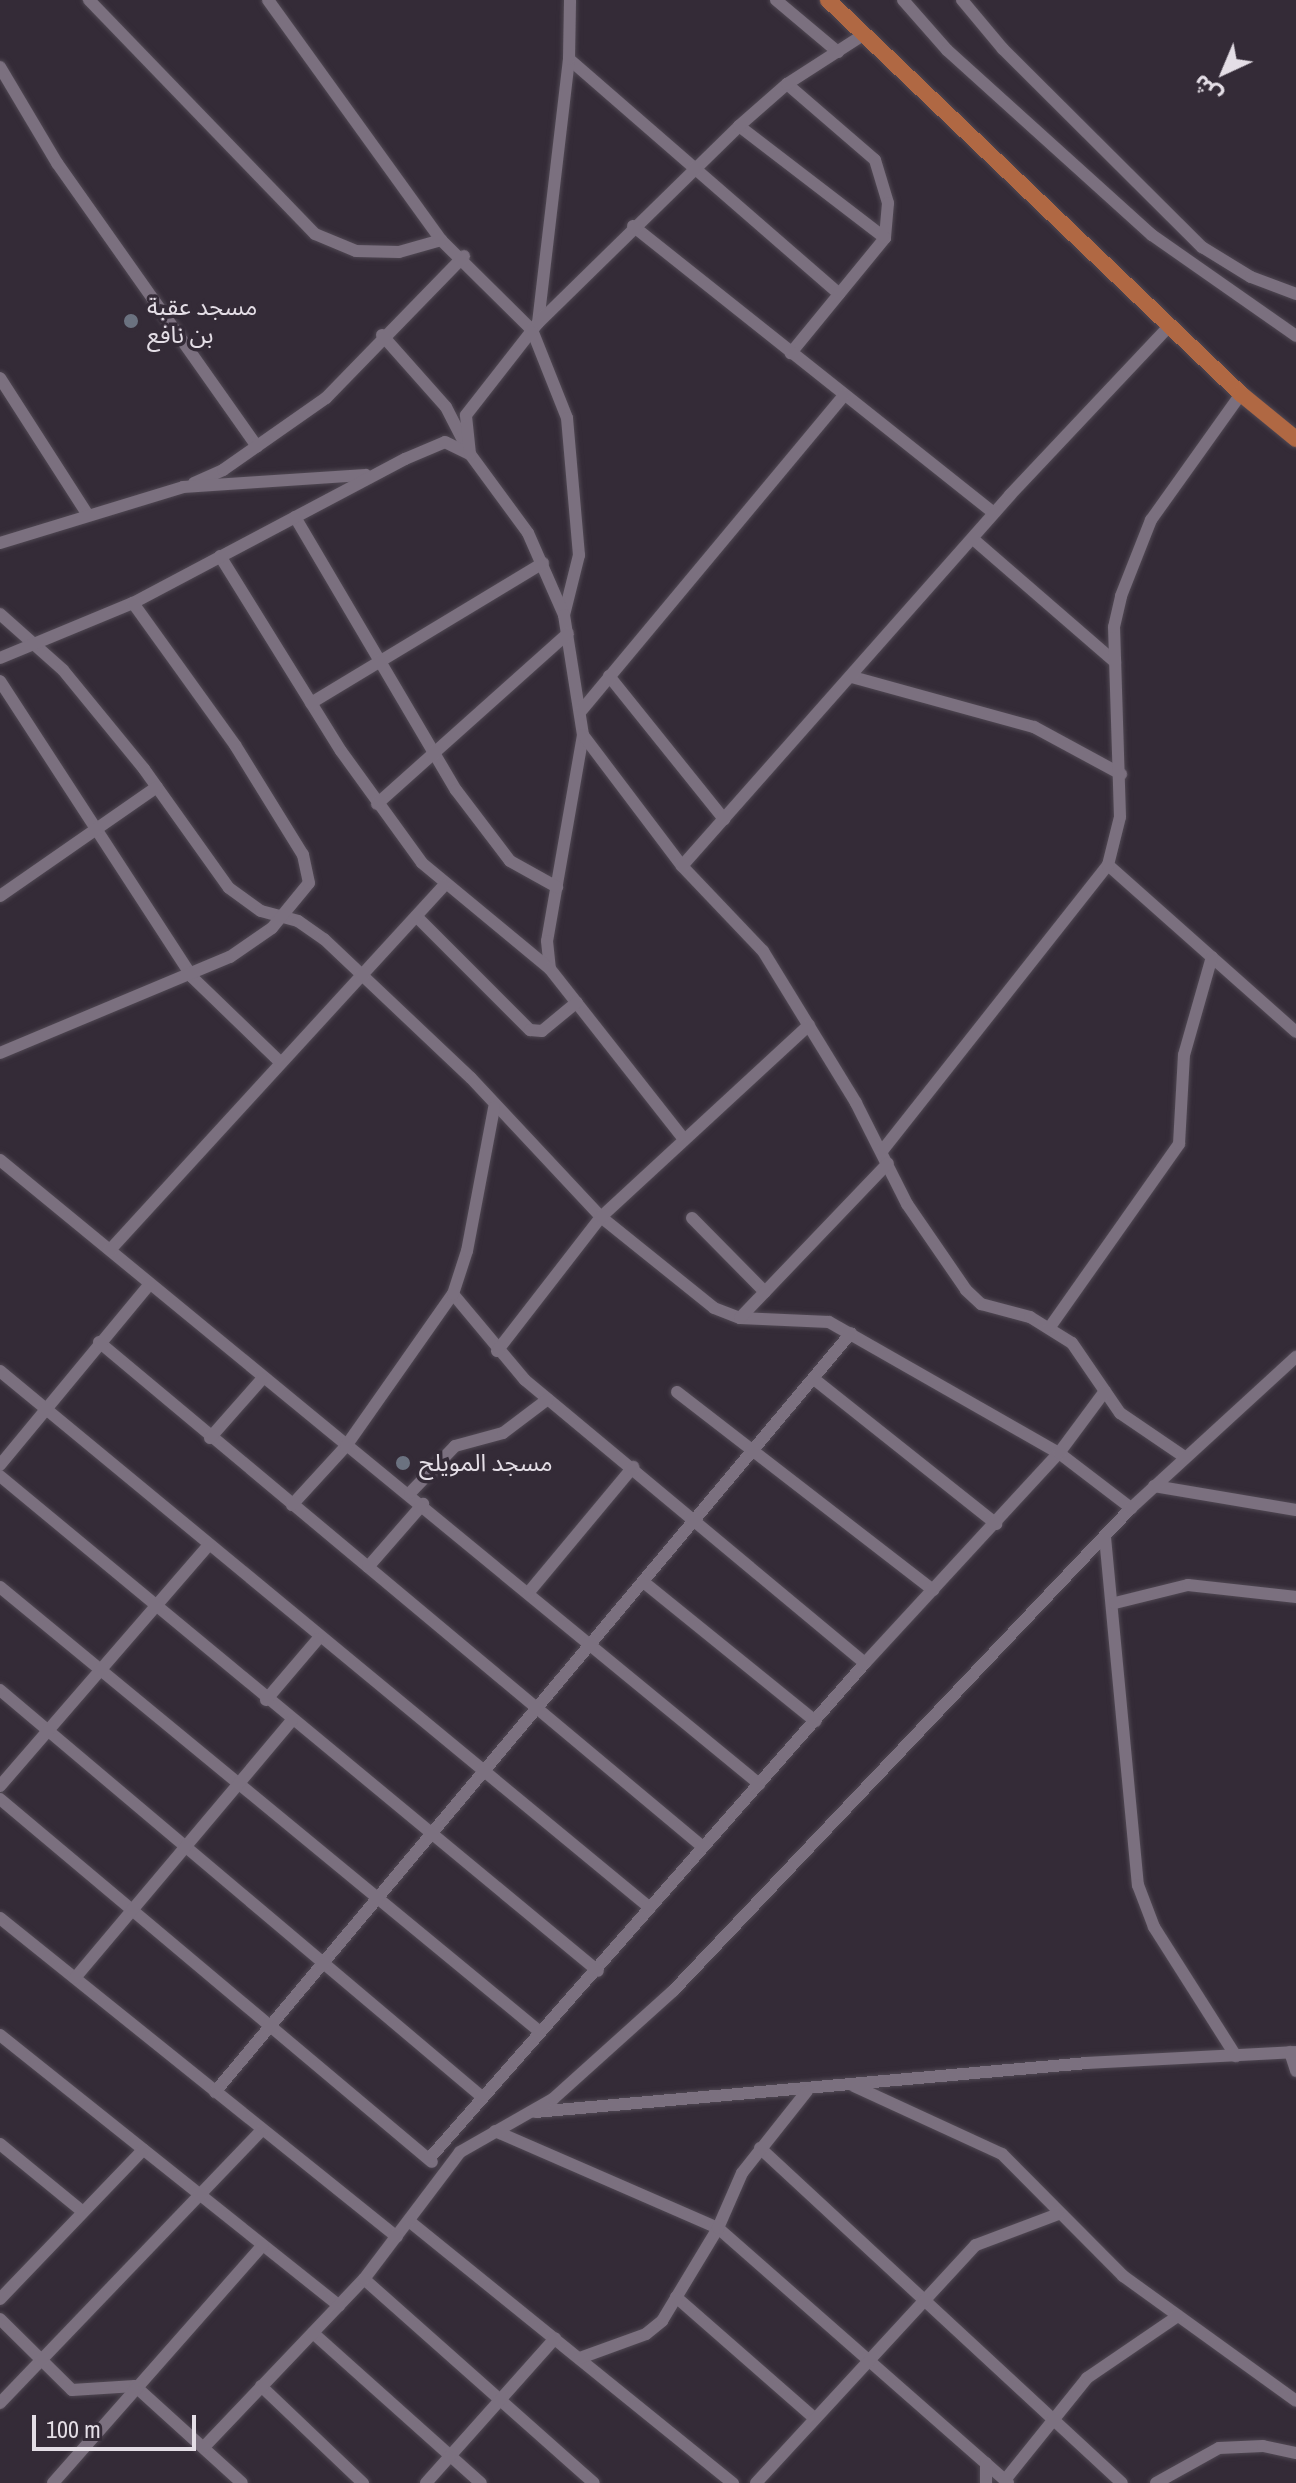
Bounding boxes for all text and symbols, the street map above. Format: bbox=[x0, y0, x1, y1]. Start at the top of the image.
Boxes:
north arrow bbox=[1184, 32, 1264, 112]
text: ش bbox=[1186, 68, 1229, 111]
place label: مسجد عقبة بن نافع bbox=[147, 293, 257, 349]
marker: مسجد عقبة بن نافع bbox=[122, 312, 140, 330]
place label: مسجد المويلح bbox=[419, 1449, 553, 1477]
marker: مسجد المويلح bbox=[394, 1454, 412, 1472]
scale bar bbox=[36, 2399, 200, 2449]
text: 100 m bbox=[46, 2413, 101, 2445]

